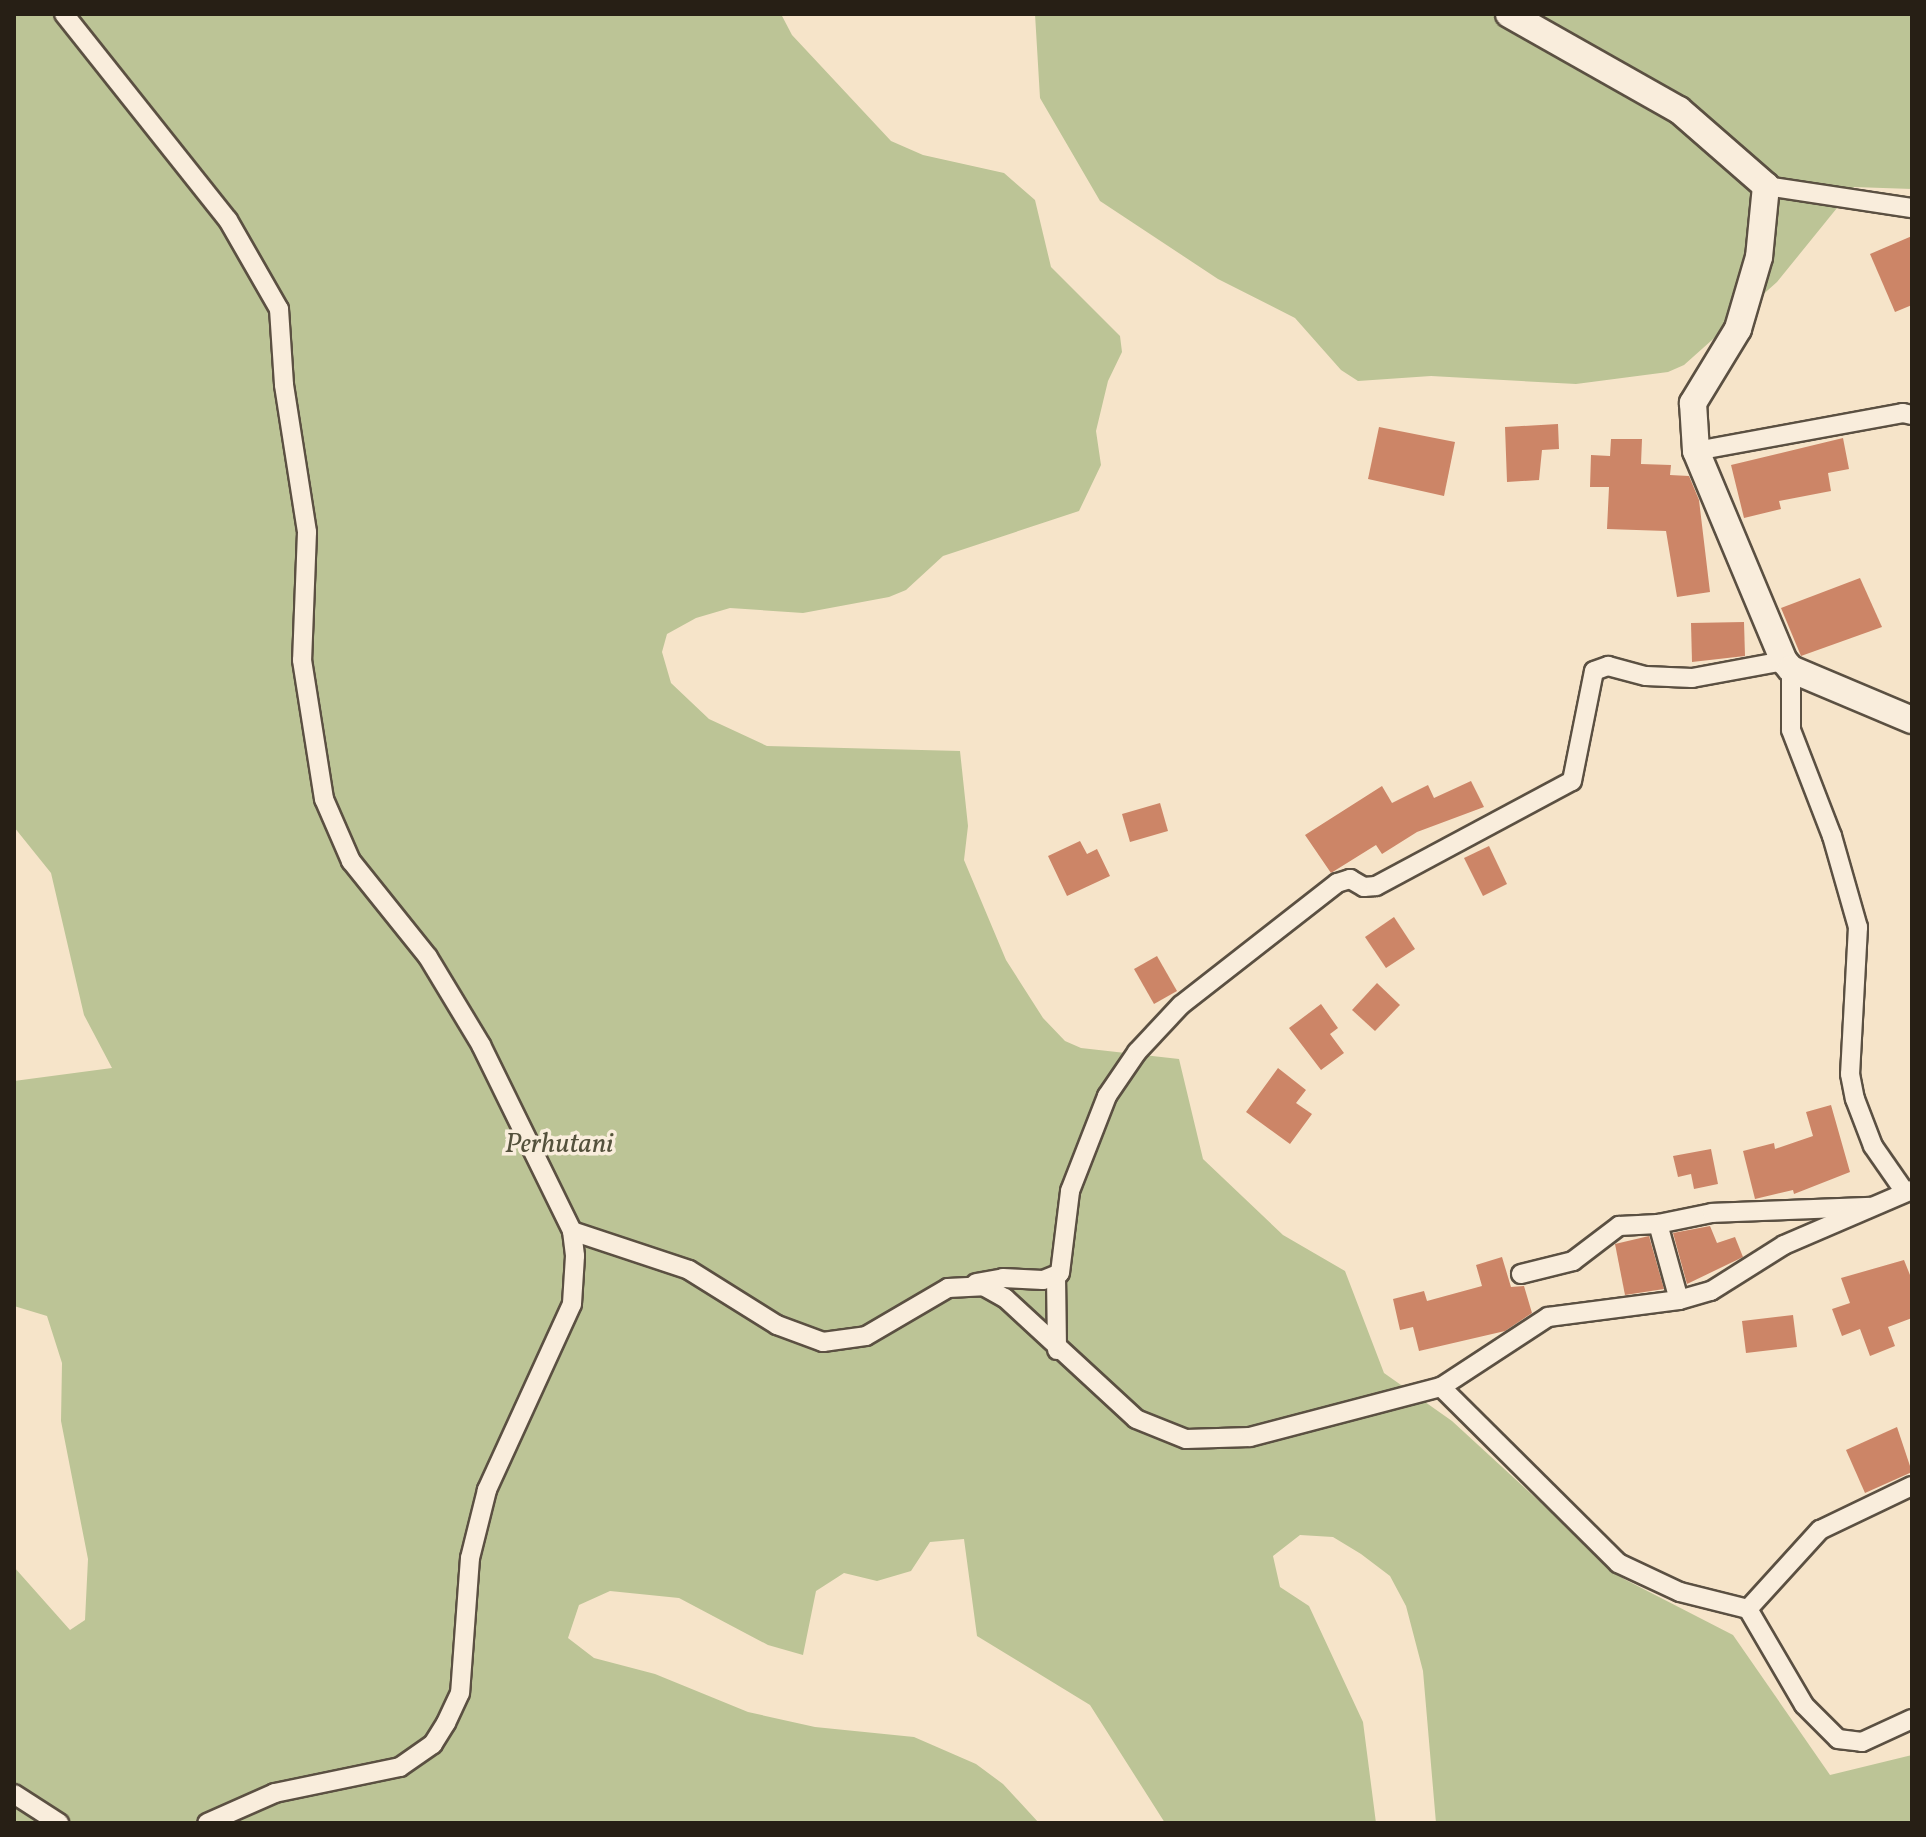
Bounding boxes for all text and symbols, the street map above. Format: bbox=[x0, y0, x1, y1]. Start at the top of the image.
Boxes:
park label: Perhutani bbox=[505, 1128, 613, 1162]

